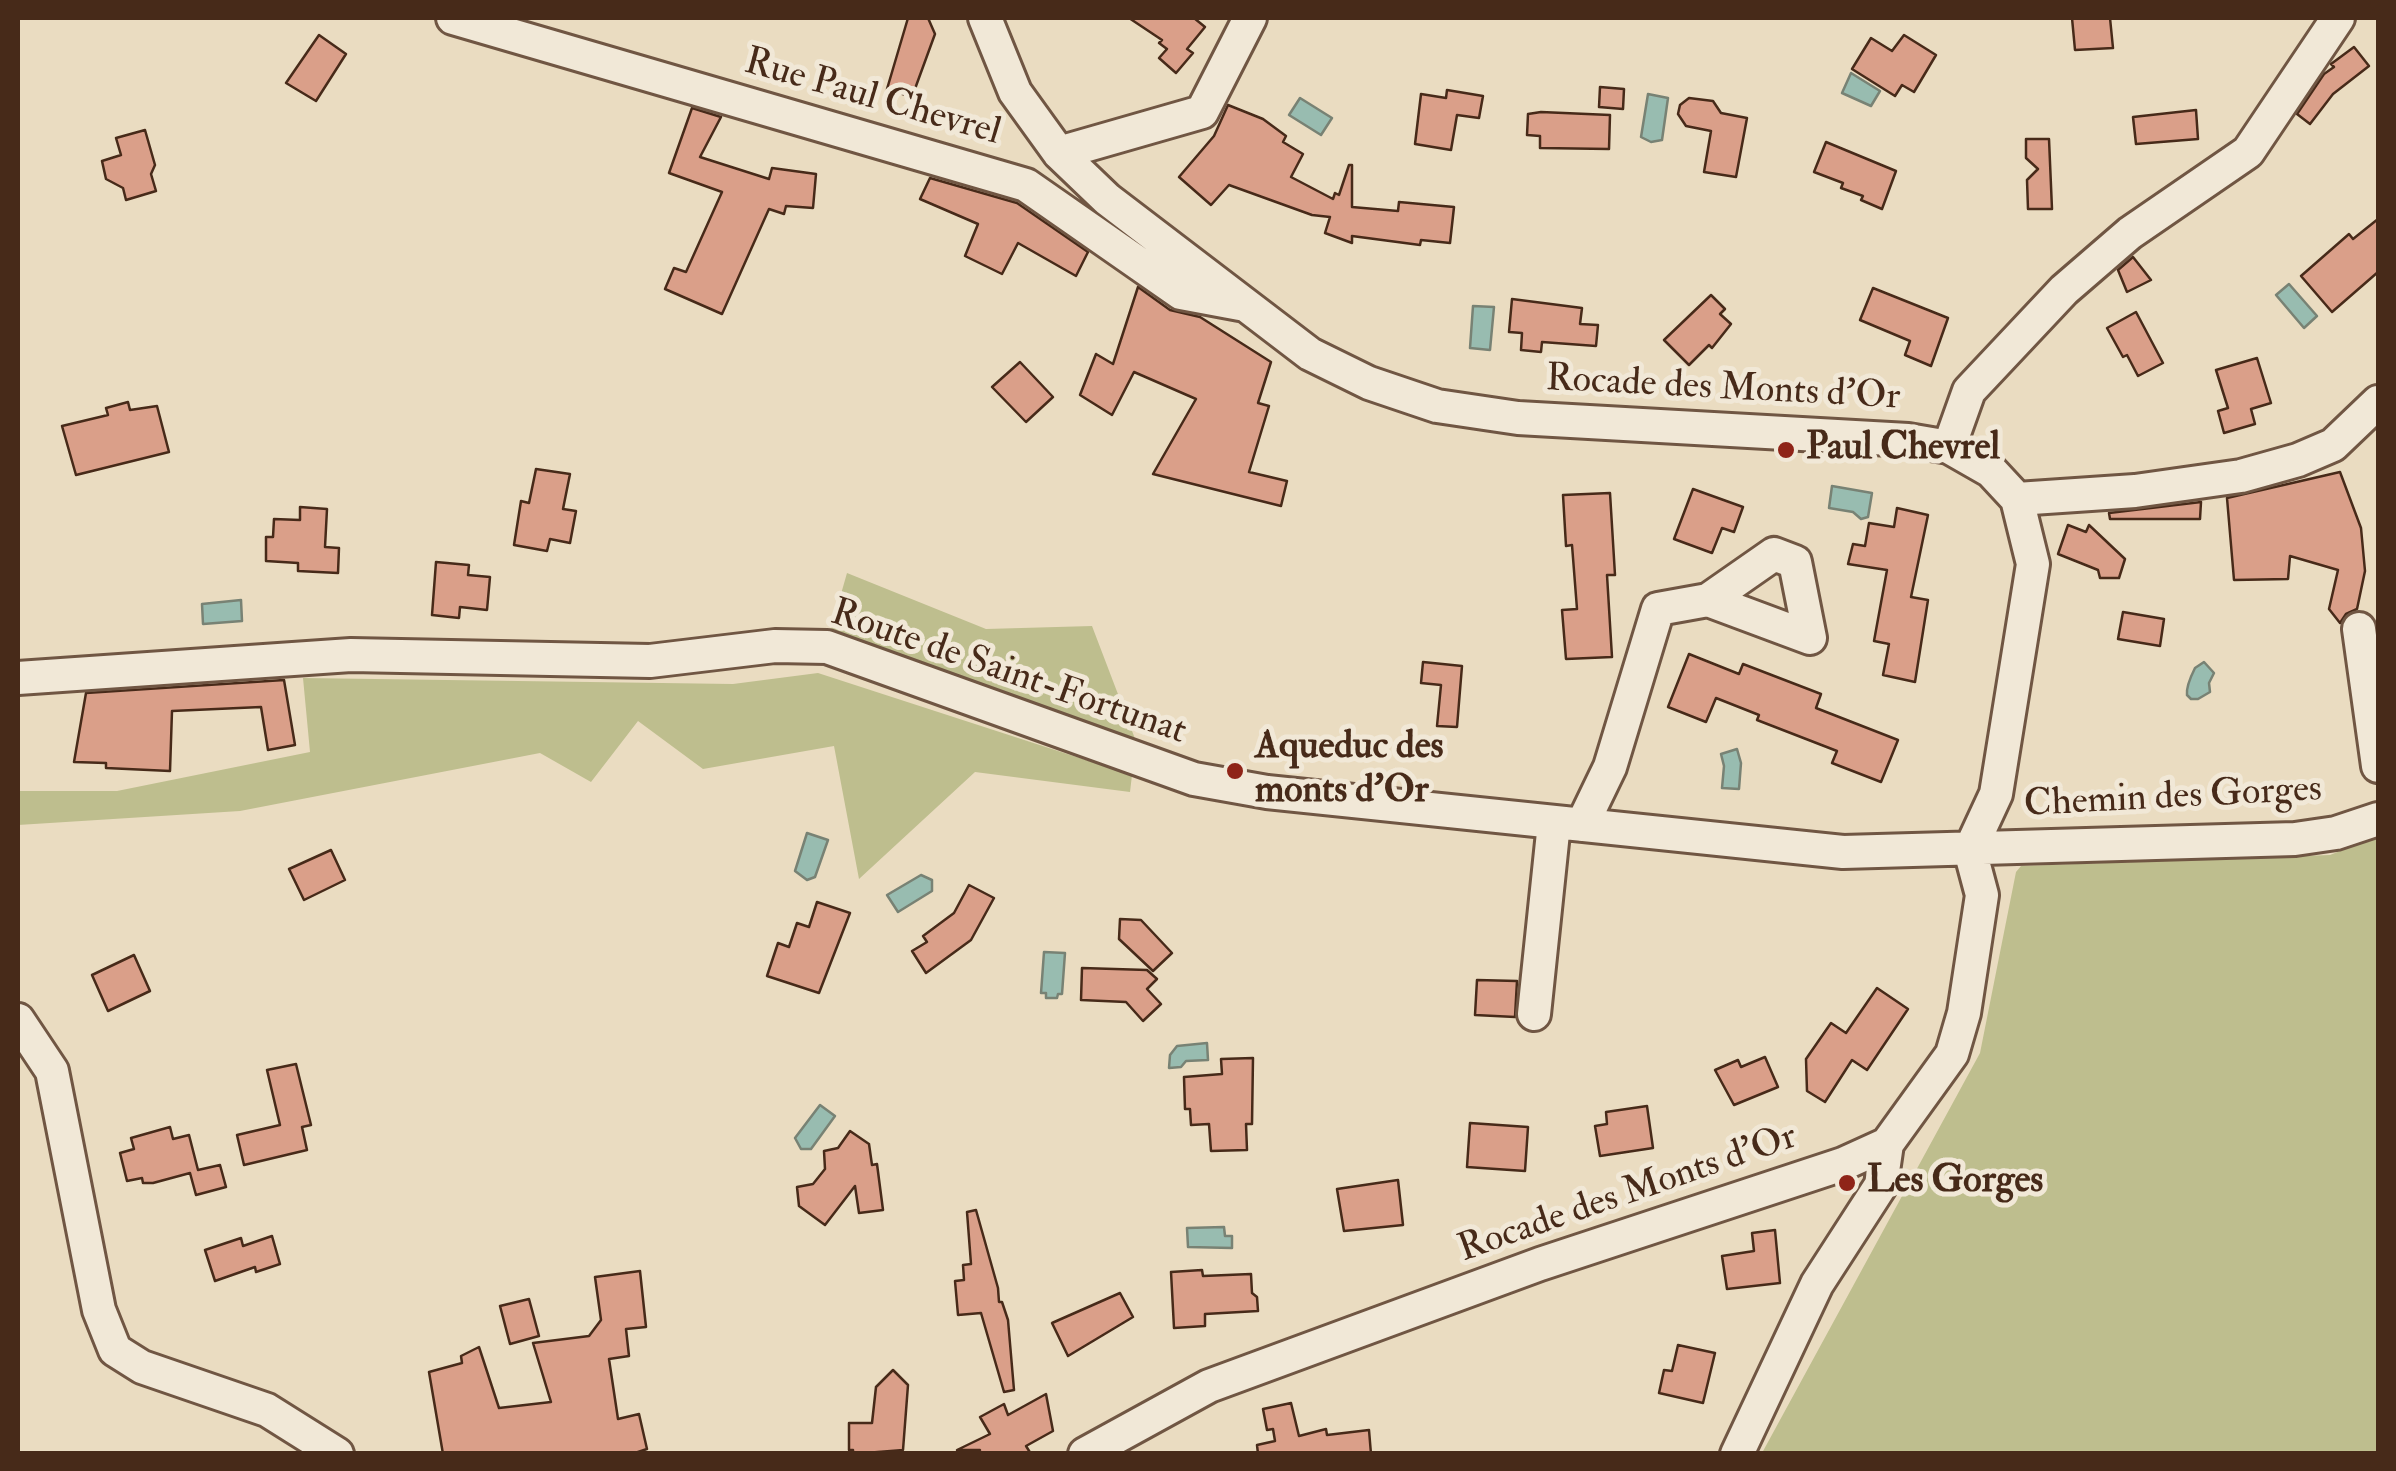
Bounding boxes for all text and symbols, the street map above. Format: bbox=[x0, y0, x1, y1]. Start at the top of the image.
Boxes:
street label: Rue Paul Chevrel bbox=[739, 41, 1005, 157]
street label: Rocade des Monts d'Or bbox=[1545, 358, 1901, 422]
place label: Paul Chevrel bbox=[1806, 427, 2000, 473]
marker: Paul Chevrel bbox=[1775, 439, 1797, 461]
street label: Route de Saint-Fortunat bbox=[824, 592, 1192, 756]
place label: Aqueduc des monts d'Or bbox=[1255, 726, 1444, 816]
marker: Aqueduc des monts d'Or bbox=[1224, 760, 1246, 782]
street label: Chemin des Gorges bbox=[2023, 768, 2323, 830]
street label: Rocade des Monts d'Or bbox=[1453, 1116, 1803, 1274]
place label: Les Gorges bbox=[1867, 1160, 2043, 1206]
marker: Les Gorges bbox=[1836, 1172, 1858, 1194]

